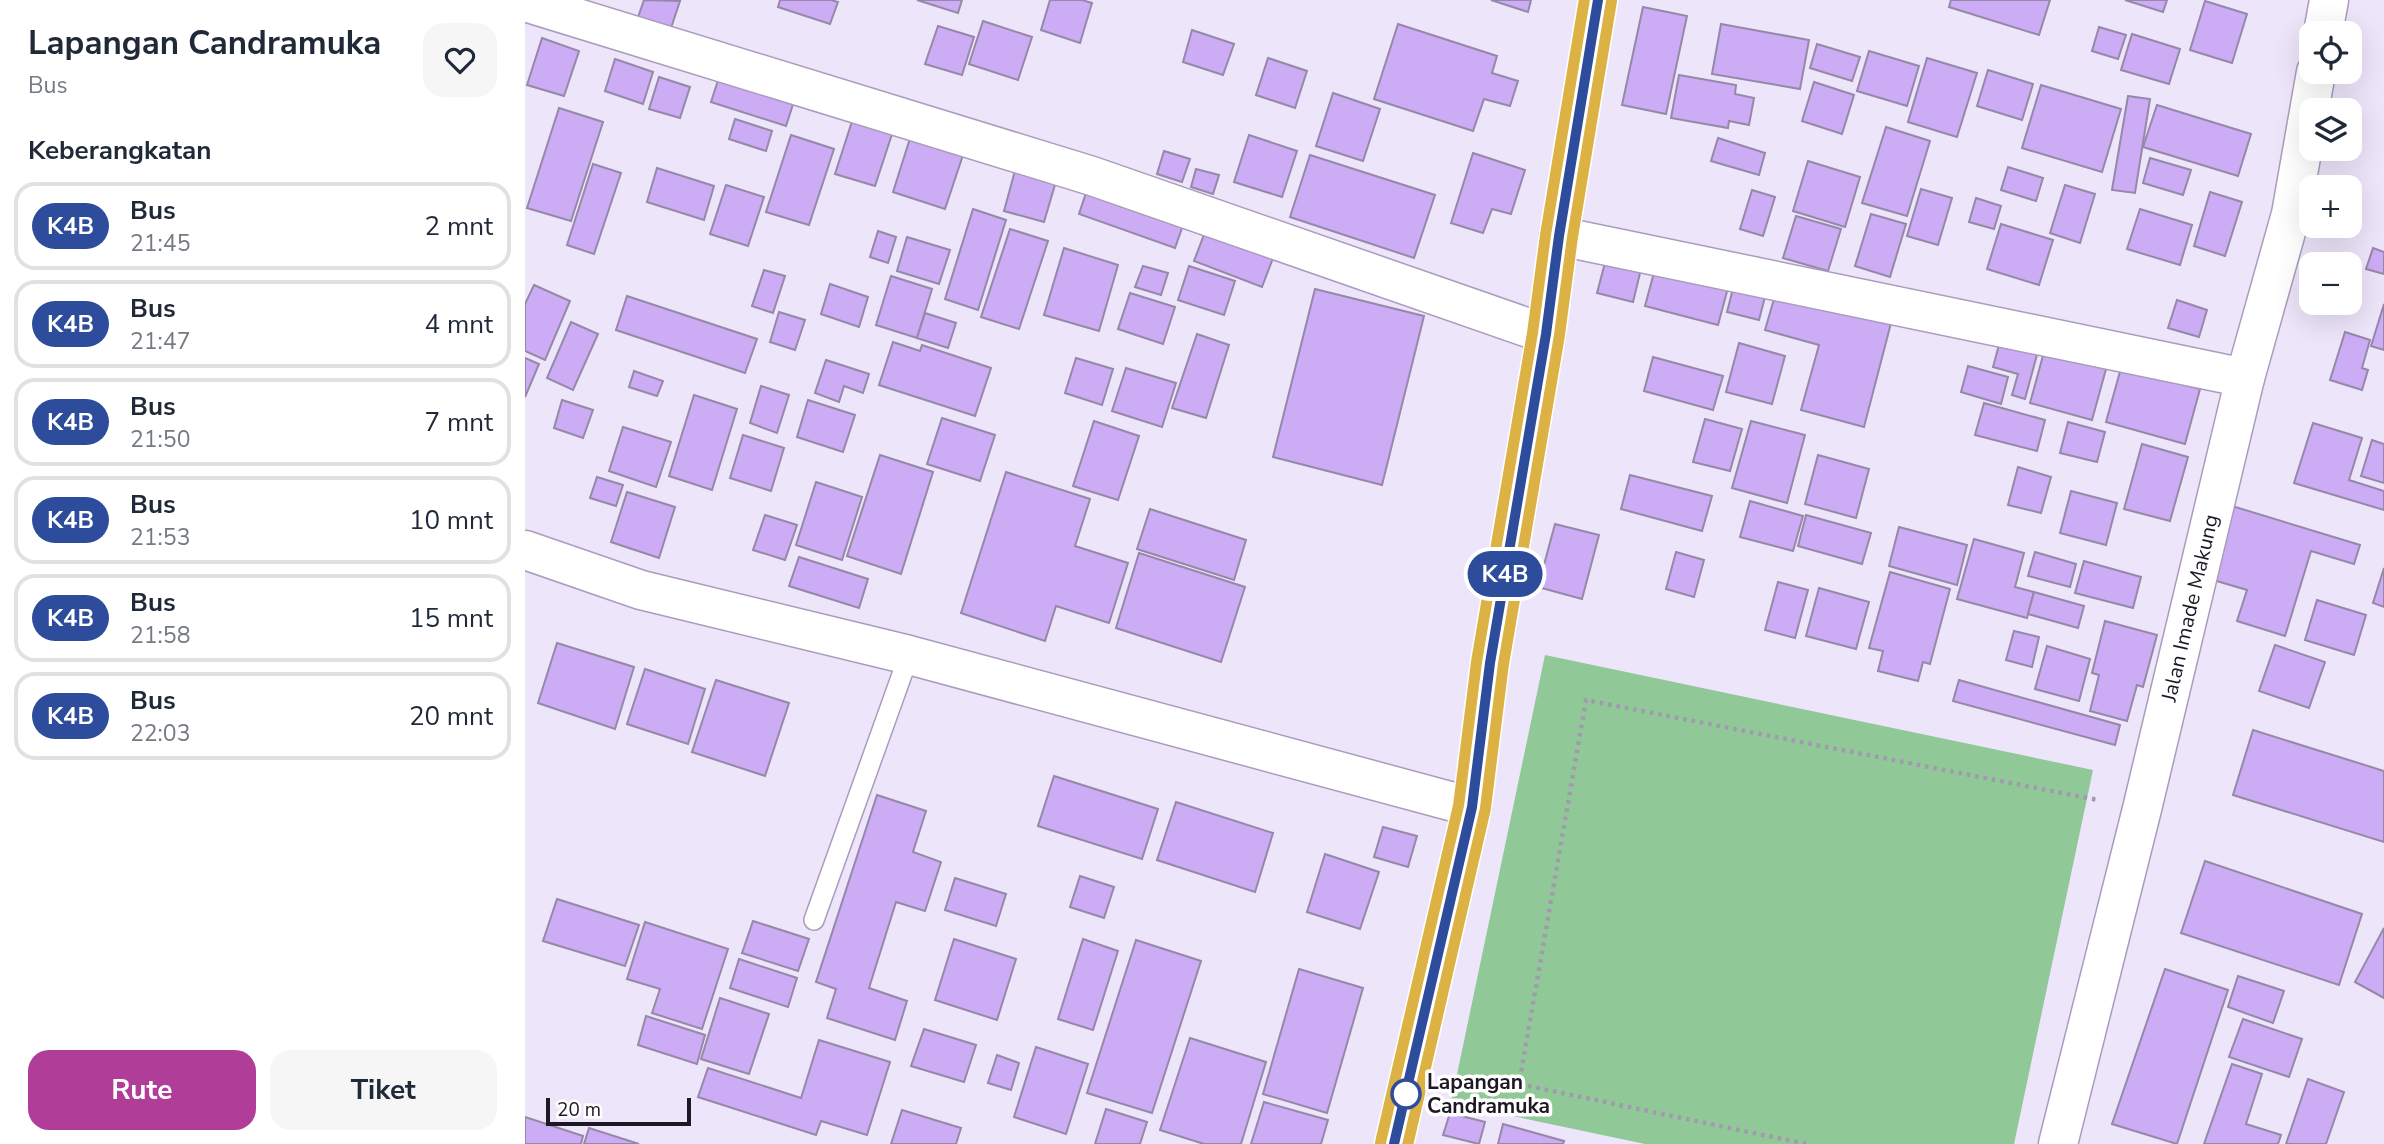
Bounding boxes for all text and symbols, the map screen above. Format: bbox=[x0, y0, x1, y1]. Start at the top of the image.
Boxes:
text: Lapangan Candramuka bbox=[28, 21, 381, 66]
map controls bbox=[2299, 21, 2362, 315]
button: locate bbox=[2299, 21, 2362, 84]
button: heart bbox=[423, 23, 497, 97]
text: Bus bbox=[28, 70, 68, 101]
button: layers bbox=[2299, 98, 2362, 161]
text: Keberangkatan bbox=[28, 133, 211, 168]
button: + bbox=[2299, 175, 2362, 238]
text: Bus bbox=[130, 193, 176, 228]
text: 2 mnt bbox=[425, 209, 493, 244]
text: K4B bbox=[47, 210, 94, 242]
text: 21:45 bbox=[130, 228, 190, 259]
button: − bbox=[2299, 252, 2362, 315]
text: Bus bbox=[130, 291, 176, 326]
text: 4 mnt bbox=[425, 307, 493, 342]
text: K4B bbox=[47, 308, 94, 340]
text: 21:47 bbox=[130, 326, 190, 357]
text: Bus bbox=[130, 389, 176, 424]
text: 7 mnt bbox=[425, 405, 493, 440]
text: K4B bbox=[47, 406, 94, 438]
text: 21:50 bbox=[130, 424, 190, 455]
text: Bus bbox=[130, 487, 176, 522]
text: 10 mnt bbox=[409, 503, 493, 538]
text: K4B bbox=[47, 504, 94, 536]
street label: Jalan Imade Makung bbox=[2155, 512, 2225, 705]
text: 21:53 bbox=[130, 522, 190, 553]
line badge: K4B bbox=[1465, 551, 1545, 597]
text: K4B bbox=[1482, 558, 1528, 590]
text: Bus bbox=[130, 585, 176, 620]
text: 15 mnt bbox=[409, 601, 493, 636]
text: K4B bbox=[47, 602, 94, 634]
text: 21:58 bbox=[130, 620, 190, 651]
text: Bus bbox=[130, 683, 176, 718]
text: 20 mnt bbox=[409, 699, 493, 734]
text: K4B bbox=[47, 700, 94, 732]
text: 22:03 bbox=[130, 718, 190, 749]
button: Rute bbox=[28, 1050, 256, 1130]
button: Tiket bbox=[270, 1050, 497, 1130]
place label: Lapangan Candramuka bbox=[1427, 1068, 1550, 1120]
marker: Lapangan Candramuka bbox=[1391, 1079, 1421, 1109]
scale bar bbox=[546, 1095, 691, 1127]
text: 20 m bbox=[557, 1097, 601, 1123]

